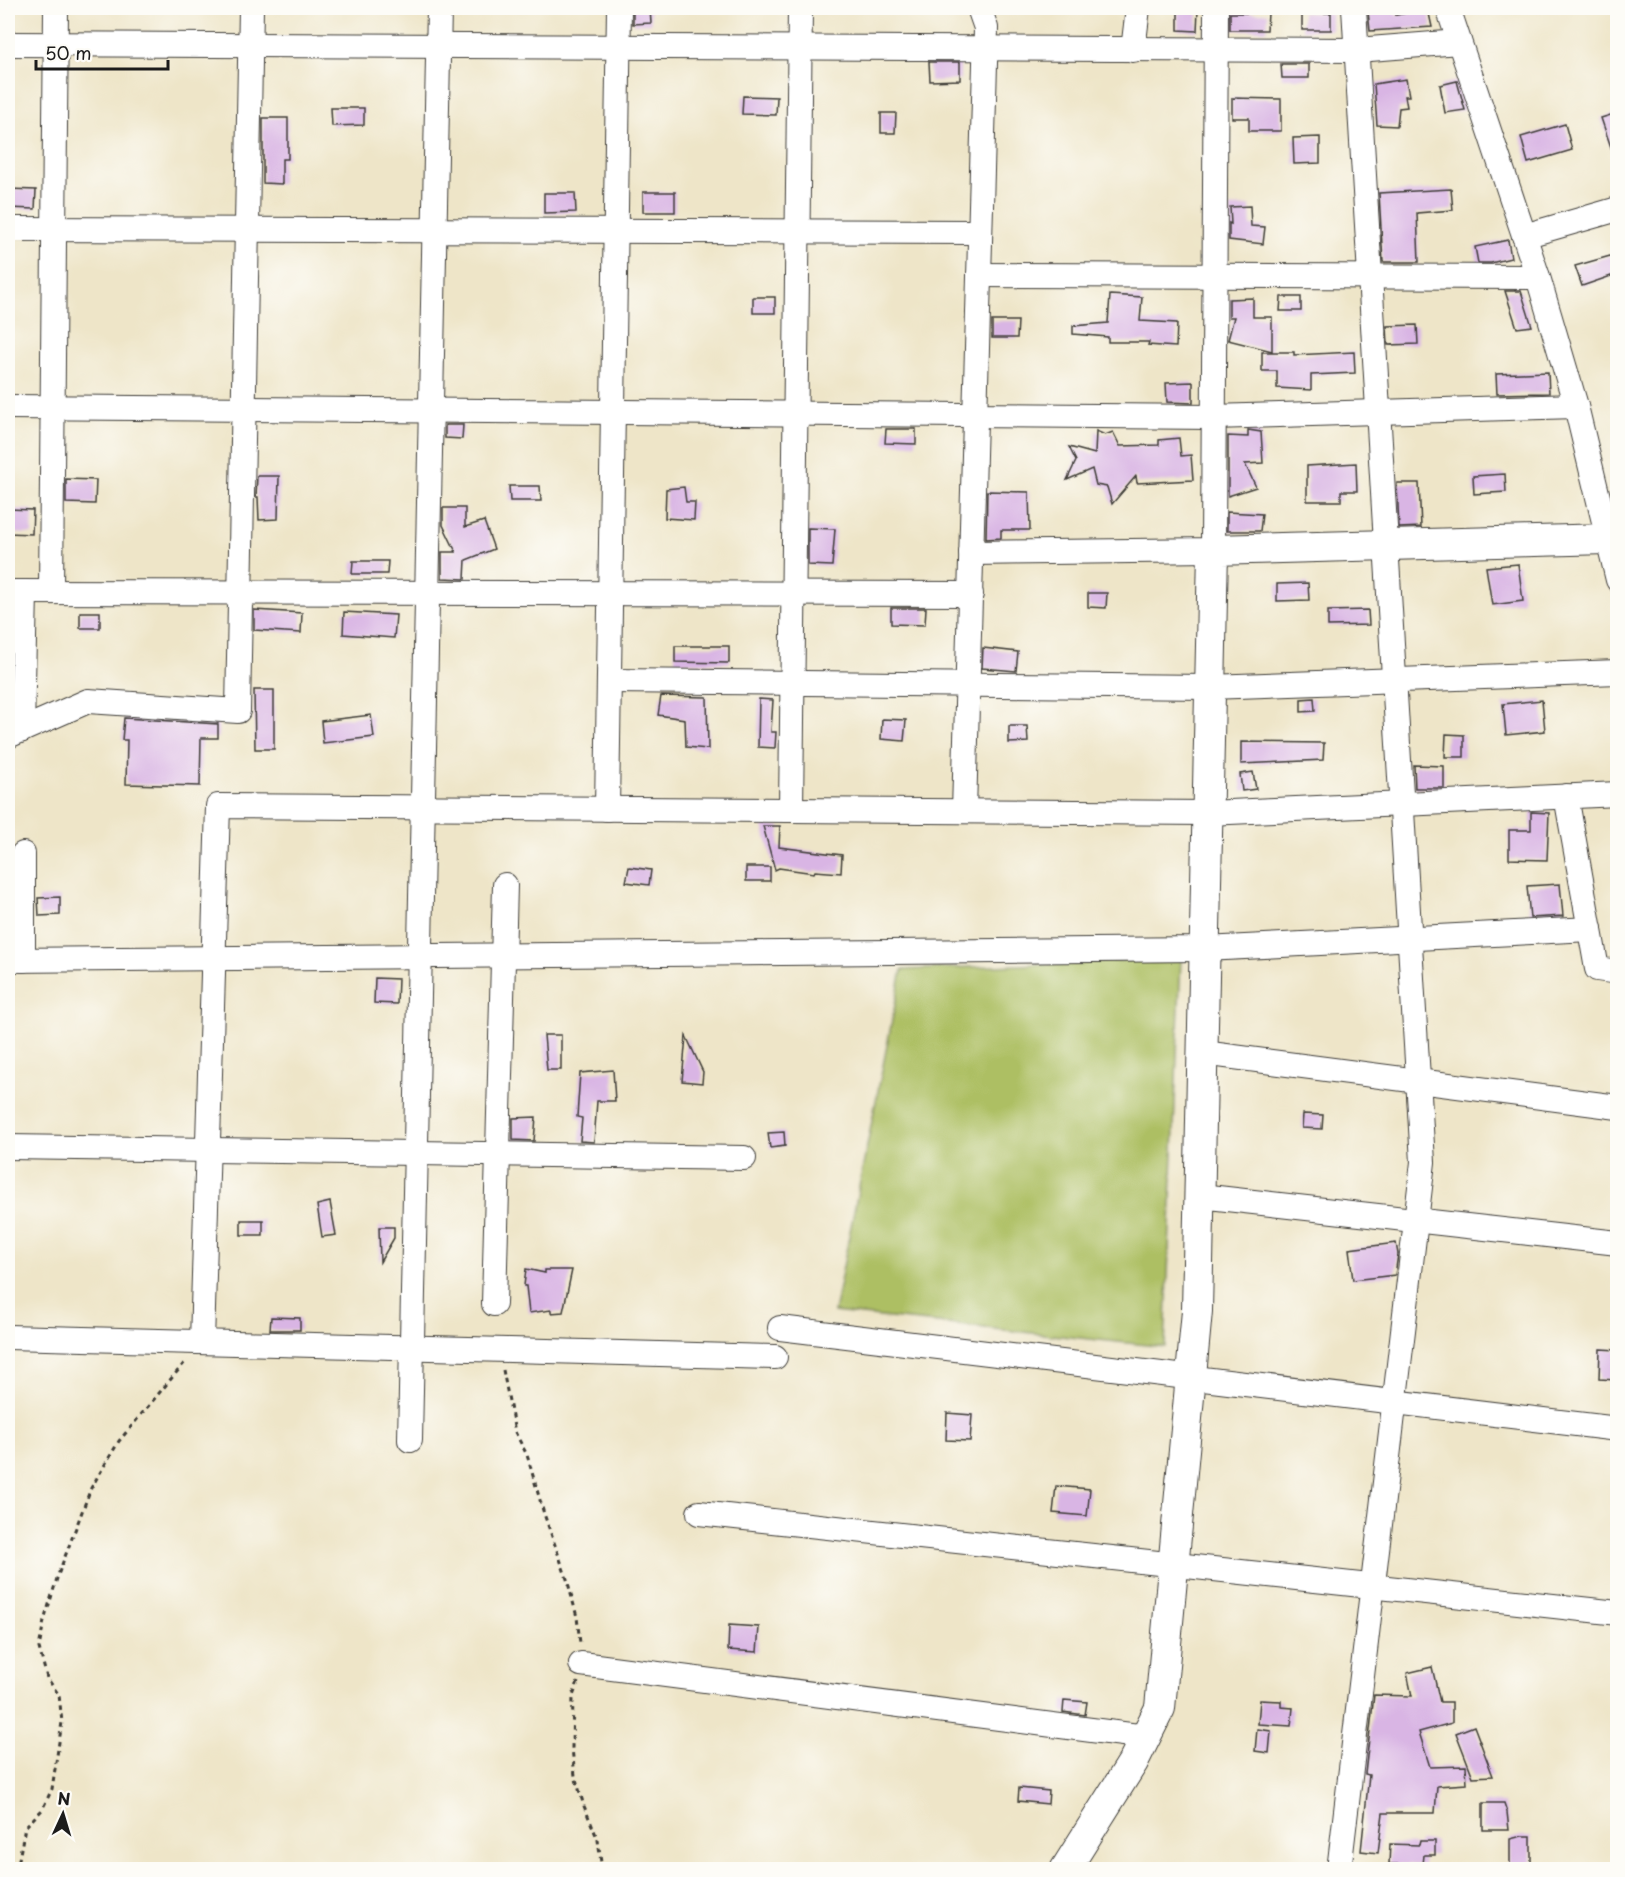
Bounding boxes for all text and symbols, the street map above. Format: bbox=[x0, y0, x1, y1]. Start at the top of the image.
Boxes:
scale bar bbox=[36, 33, 168, 71]
text: 50 m bbox=[45, 39, 92, 66]
north arrow bbox=[33, 1784, 93, 1844]
text: N bbox=[57, 1786, 71, 1810]

